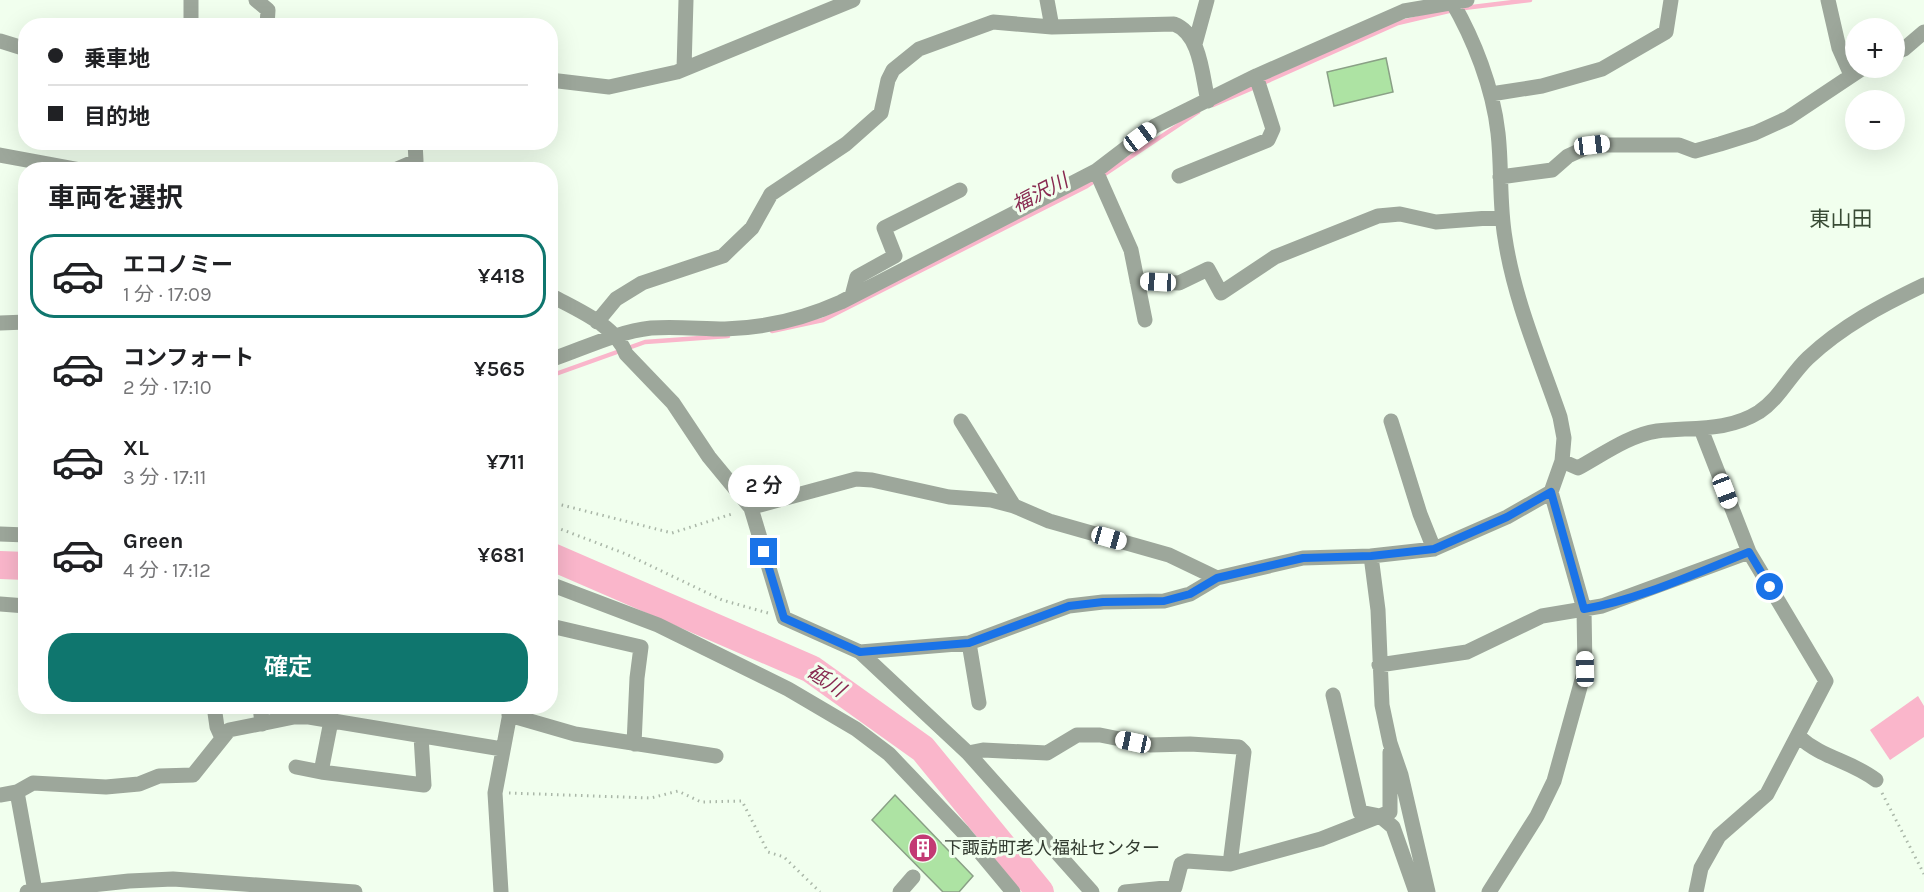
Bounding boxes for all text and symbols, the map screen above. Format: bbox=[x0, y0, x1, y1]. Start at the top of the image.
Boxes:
map controls bbox=[1845, 18, 1905, 150]
button: + bbox=[1845, 18, 1905, 78]
text: 乗車地 bbox=[84, 46, 150, 72]
button: − bbox=[1845, 90, 1905, 150]
text: 目的地 bbox=[84, 104, 150, 130]
car bbox=[1120, 119, 1160, 155]
car bbox=[1573, 134, 1611, 156]
water label: 福沢川 bbox=[1008, 168, 1074, 217]
text: 車両を選択 bbox=[48, 182, 183, 214]
district label: 東山田 bbox=[1810, 207, 1873, 231]
icon: car bbox=[51, 249, 105, 303]
text: エコノミー bbox=[123, 252, 233, 278]
text: ¥418 bbox=[478, 263, 525, 289]
car bbox=[1140, 272, 1176, 292]
text: 1 分 · 17:09 bbox=[123, 283, 212, 306]
icon: car bbox=[51, 342, 105, 396]
text: コンフォート bbox=[123, 345, 254, 371]
text: ¥565 bbox=[474, 356, 525, 382]
text: 2 分 · 17:10 bbox=[123, 376, 212, 399]
icon: car bbox=[51, 435, 105, 489]
text: XL bbox=[123, 435, 149, 461]
text: ¥711 bbox=[486, 449, 525, 475]
callout: 2 分 bbox=[728, 465, 800, 507]
text: 3 分 · 17:11 bbox=[123, 466, 206, 489]
car bbox=[1710, 471, 1740, 511]
text: 2 分 bbox=[746, 474, 782, 497]
car bbox=[1089, 524, 1129, 552]
icon: car bbox=[51, 528, 105, 582]
text: Green bbox=[123, 528, 184, 554]
route end bbox=[750, 538, 777, 565]
text: ¥681 bbox=[477, 542, 525, 568]
text: 4 分 · 17:12 bbox=[123, 559, 211, 582]
route start bbox=[1756, 573, 1783, 600]
button: 確定 bbox=[48, 633, 528, 702]
car bbox=[1576, 651, 1594, 687]
water label: 砥川 bbox=[803, 660, 851, 703]
car bbox=[1114, 729, 1152, 755]
building icon: 下諏訪町老人福祉センター bbox=[907, 832, 939, 864]
place label: 下諏訪町老人福祉センター bbox=[944, 837, 1160, 859]

